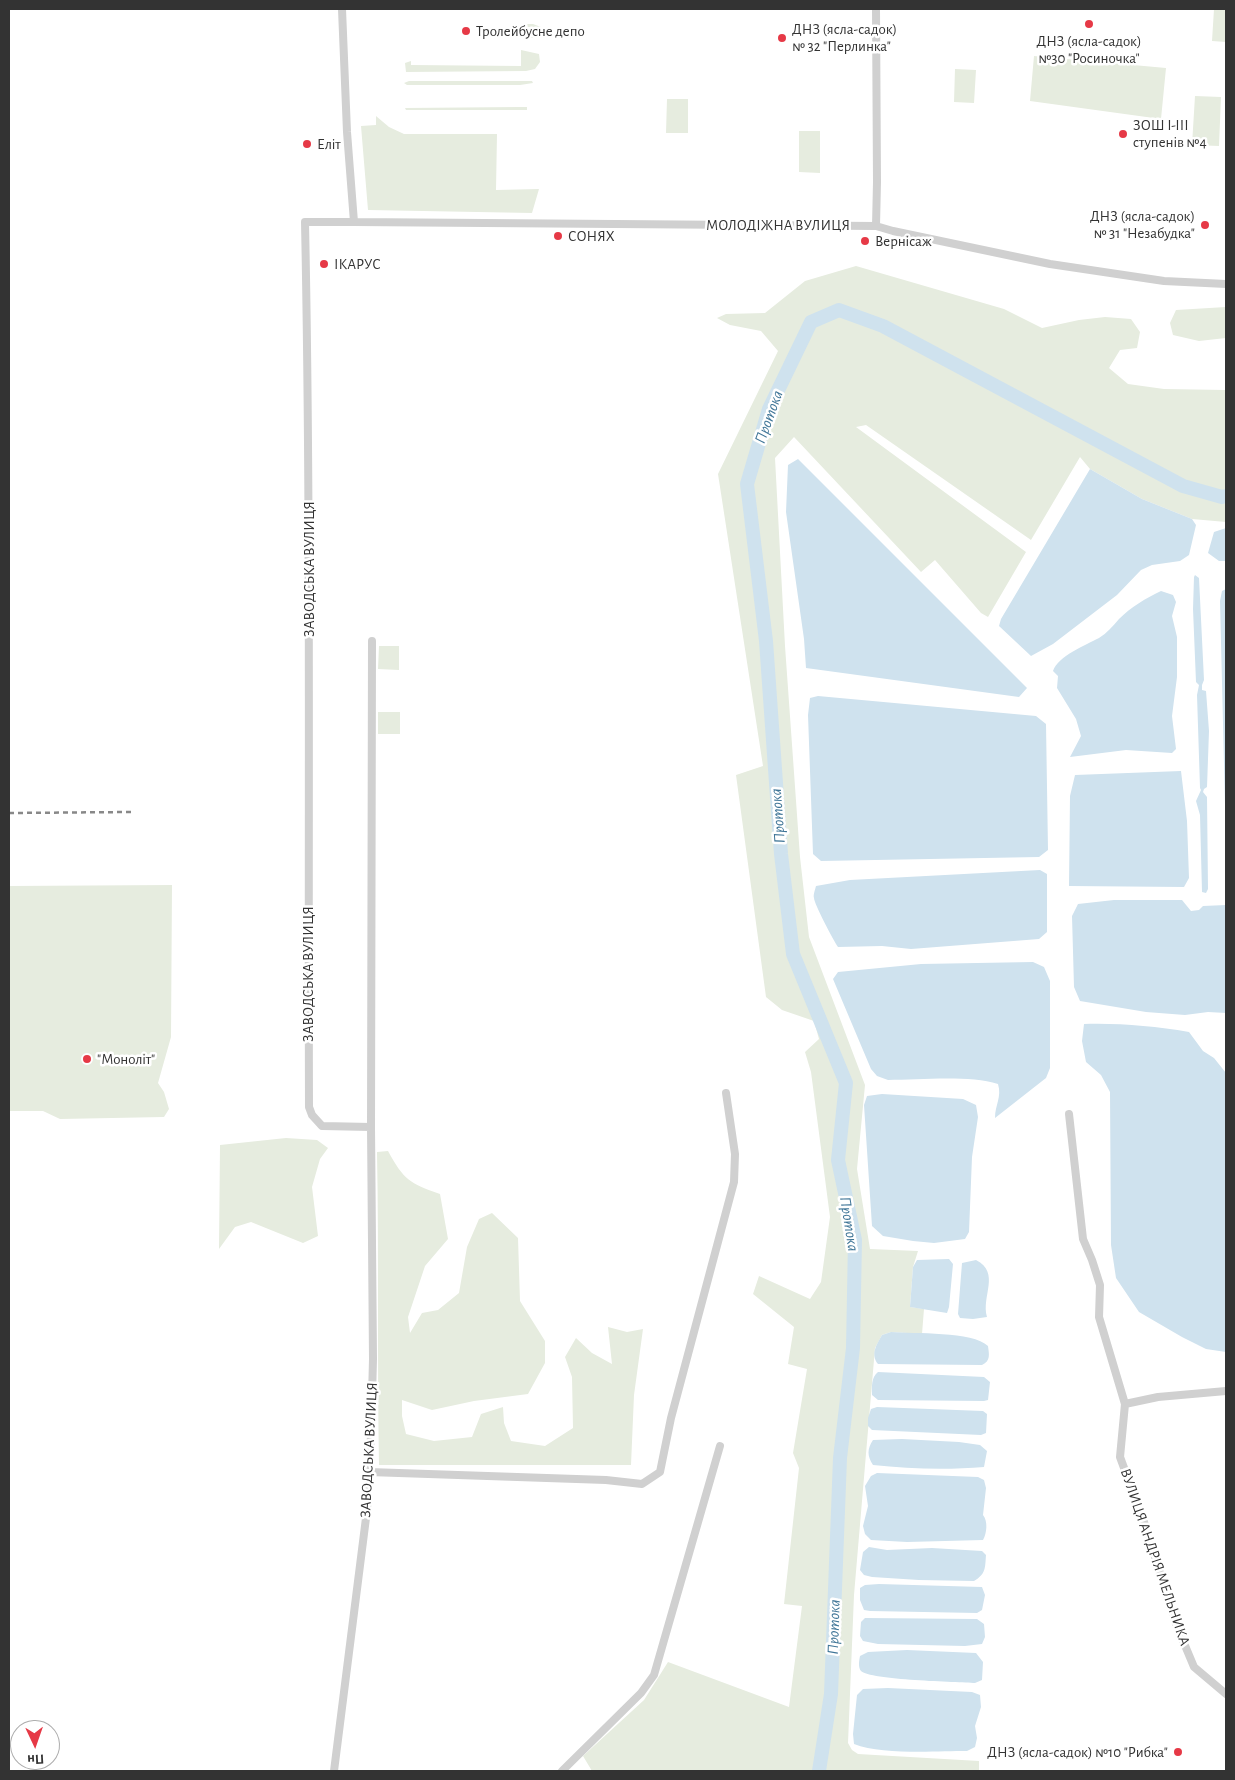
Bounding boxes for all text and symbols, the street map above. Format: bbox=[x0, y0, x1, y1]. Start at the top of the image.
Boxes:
marker: ДНЗ (ясла-садок) №30 "Росиночка" bbox=[1083, 18, 1095, 30]
place label: ДНЗ (ясла-садок) № 32 "Перлинка" bbox=[792, 20, 897, 55]
place label: Тролейбусне депо bbox=[476, 22, 585, 40]
marker: Тролейбусне депо bbox=[460, 25, 472, 37]
marker: ДНЗ (ясла-садок) № 32 "Перлинка" bbox=[776, 32, 788, 44]
place label: ДНЗ (ясла-садок) №30 "Росиночка" bbox=[1036, 32, 1142, 67]
place label: ЗОШ І-ІІІ ступенів №4 bbox=[1133, 116, 1207, 151]
marker: ЗОШ І-ІІІ ступенів №4 bbox=[1117, 128, 1129, 140]
place label: Еліт bbox=[317, 135, 341, 153]
marker: Еліт bbox=[301, 138, 313, 150]
place label: ДНЗ (ясла-садок) № 31 "Незабудка" bbox=[1090, 207, 1195, 242]
street label: МОЛОДІЖНА ВУЛИЦЯ bbox=[706, 216, 850, 234]
marker: ДНЗ (ясла-садок) № 31 "Незабудка" bbox=[1199, 219, 1211, 231]
place label: СОНЯХ bbox=[568, 227, 615, 245]
marker: СОНЯХ bbox=[552, 230, 564, 242]
place label: Вернісаж bbox=[875, 232, 932, 250]
marker: Вернісаж bbox=[859, 235, 871, 247]
place label: ІКАРУС bbox=[334, 255, 381, 273]
marker: ІКАРУС bbox=[318, 258, 330, 270]
water label: Протока bbox=[751, 388, 787, 446]
street label: ЗАВОДСЬКА ВУЛИЦЯ bbox=[300, 501, 318, 637]
water label: Протока bbox=[767, 788, 789, 844]
street label: ЗАВОДСЬКА ВУЛИЦЯ bbox=[299, 906, 317, 1042]
place label: "Моноліт" bbox=[97, 1050, 155, 1068]
marker: "Моноліт" bbox=[81, 1053, 93, 1065]
water label: Протока bbox=[835, 1195, 863, 1253]
street label: ЗАВОДСЬКА ВУЛИЦЯ bbox=[356, 1382, 382, 1518]
street label: ВУЛИЦЯ АНДРІЯ МЕЛЬНИКА bbox=[1116, 1466, 1194, 1648]
water label: Протока bbox=[823, 1599, 845, 1655]
north arrow bbox=[10, 1720, 60, 1770]
place label: ДНЗ (ясла-садок) №10 "Рибка" bbox=[987, 1743, 1168, 1761]
marker: ДНЗ (ясла-садок) №10 "Рибка" bbox=[1172, 1746, 1184, 1758]
text: Пн bbox=[27, 1752, 45, 1766]

